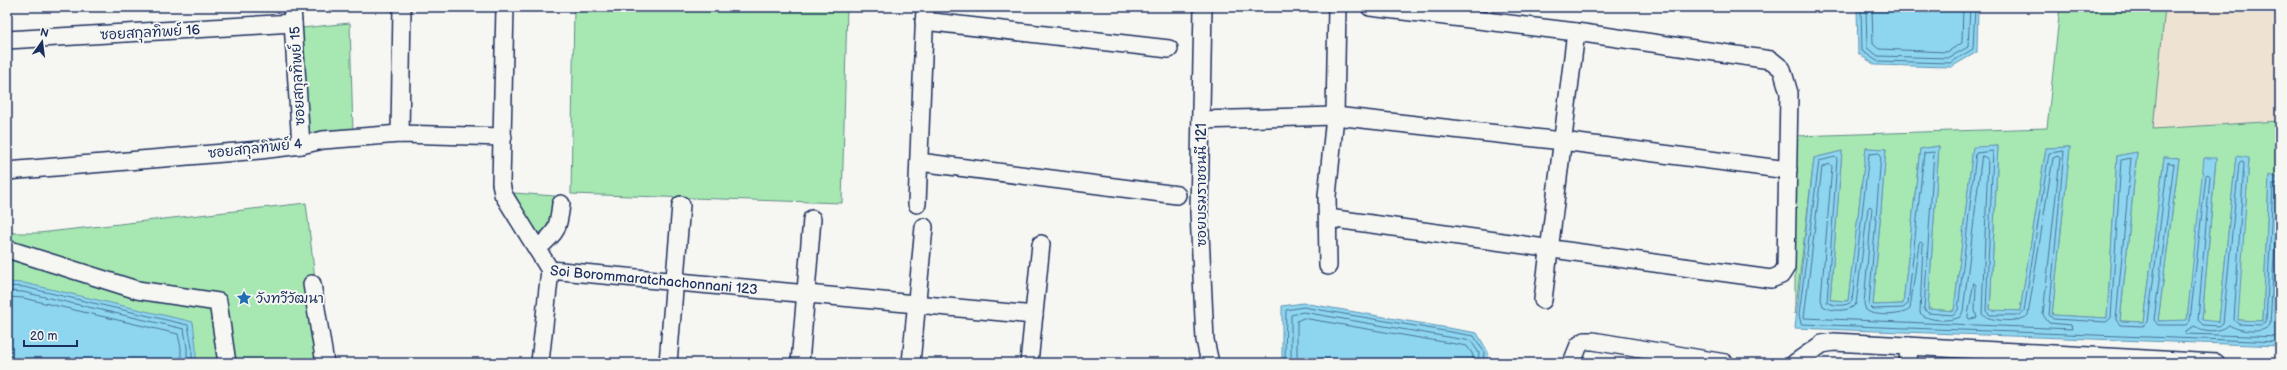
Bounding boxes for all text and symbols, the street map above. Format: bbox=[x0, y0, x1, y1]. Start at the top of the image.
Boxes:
street label: ซอยสกุลทิพย์ 16 bbox=[99, 20, 201, 45]
north arrow bbox=[22, 22, 62, 62]
text: N bbox=[39, 25, 50, 40]
street label: ซอยสกุลทิพย์ 15 bbox=[285, 26, 310, 126]
street label: ซอยบรมราชชนนี 121 bbox=[1193, 123, 1210, 247]
street label: ซอยสกุลทิพย์ 4 bbox=[207, 134, 304, 163]
street label: Soi Borommaratchachonnani 123 bbox=[549, 262, 759, 298]
place icon: วังทวีวัฒนา bbox=[235, 289, 253, 307]
place label: วังทวีวัฒนา bbox=[256, 290, 324, 307]
scale bar bbox=[24, 322, 77, 348]
text: 20 m bbox=[30, 329, 57, 344]

